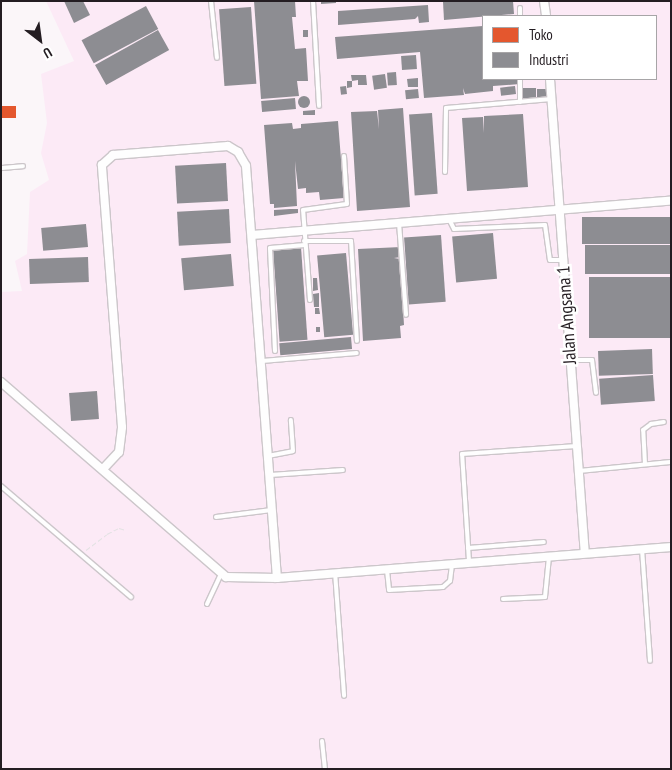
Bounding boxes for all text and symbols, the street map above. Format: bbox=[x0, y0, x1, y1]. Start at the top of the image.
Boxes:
north arrow bbox=[15, 15, 65, 65]
legend bbox=[482, 15, 657, 80]
text: Toko bbox=[529, 25, 553, 44]
text: U bbox=[40, 43, 55, 63]
text: Industri bbox=[529, 50, 569, 69]
street label: Jalan Angsana 1 bbox=[553, 265, 581, 365]

